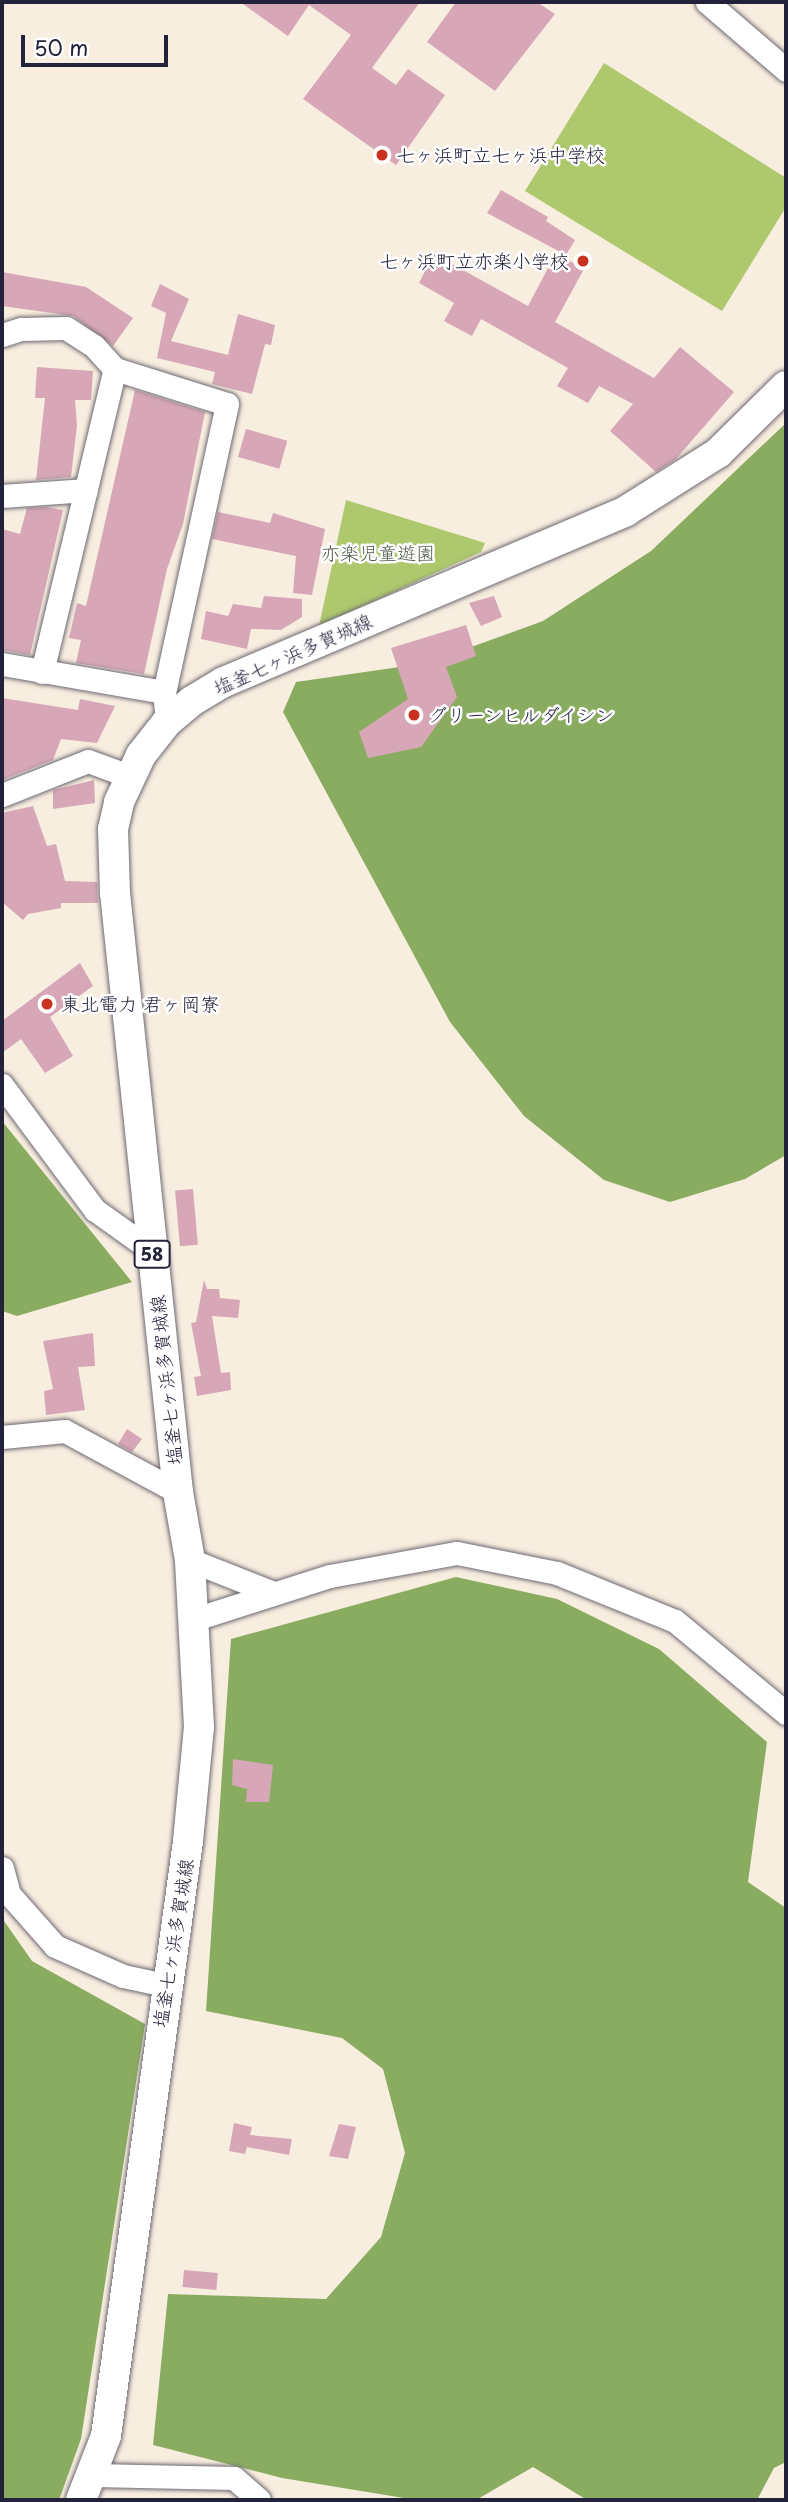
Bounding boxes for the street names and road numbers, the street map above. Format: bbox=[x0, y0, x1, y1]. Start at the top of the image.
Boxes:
street label: 塩釜七ヶ浜多賀城線 bbox=[210, 609, 376, 699]
road number: 58 bbox=[133, 1240, 171, 1268]
street label: 塩釜七ヶ浜多賀城線 bbox=[146, 1294, 186, 1466]
street label: 塩釜七ヶ浜多賀城線 bbox=[148, 1857, 198, 2029]

